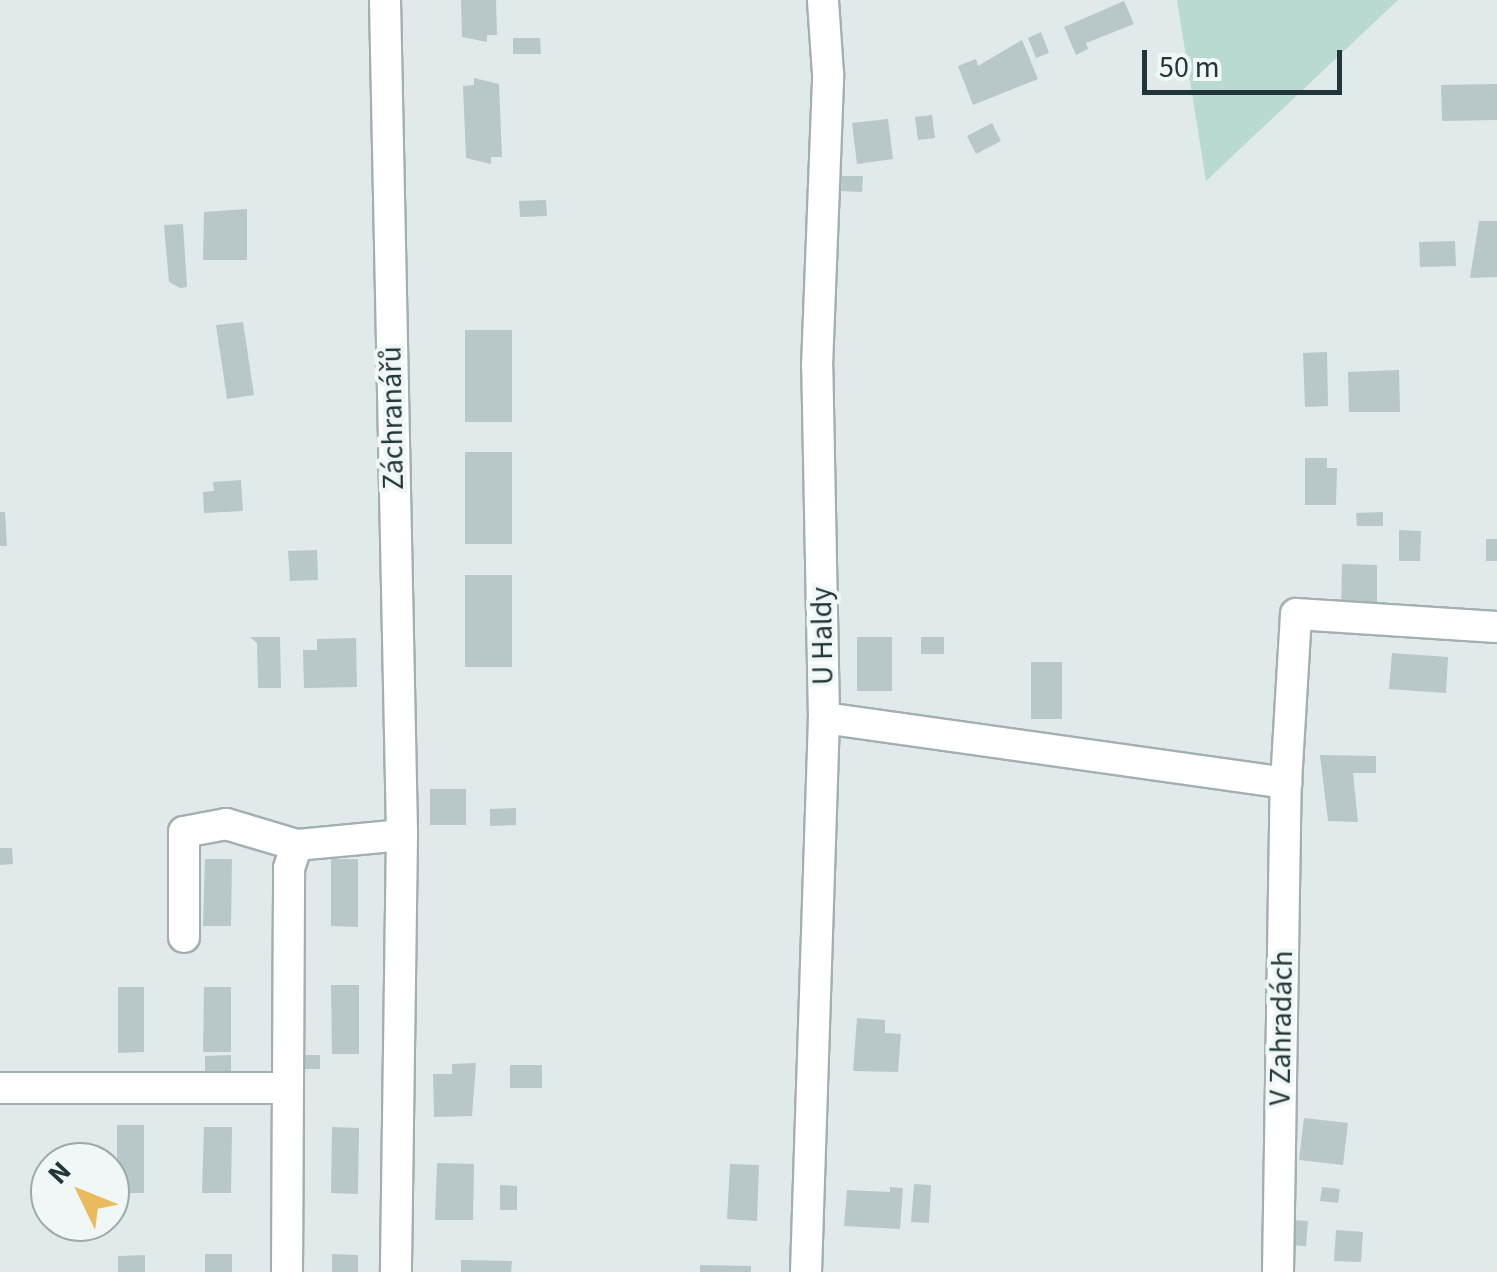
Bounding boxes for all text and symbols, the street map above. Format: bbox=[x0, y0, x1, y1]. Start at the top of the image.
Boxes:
scale bar bbox=[1147, 30, 1347, 92]
text: 50 m bbox=[1159, 46, 1220, 89]
street label: Záchranářů bbox=[374, 346, 412, 490]
street label: U Haldy bbox=[804, 587, 842, 685]
street label: V Zahradách bbox=[1263, 950, 1301, 1106]
north arrow bbox=[30, 1142, 130, 1242]
text: N bbox=[39, 1152, 81, 1193]

